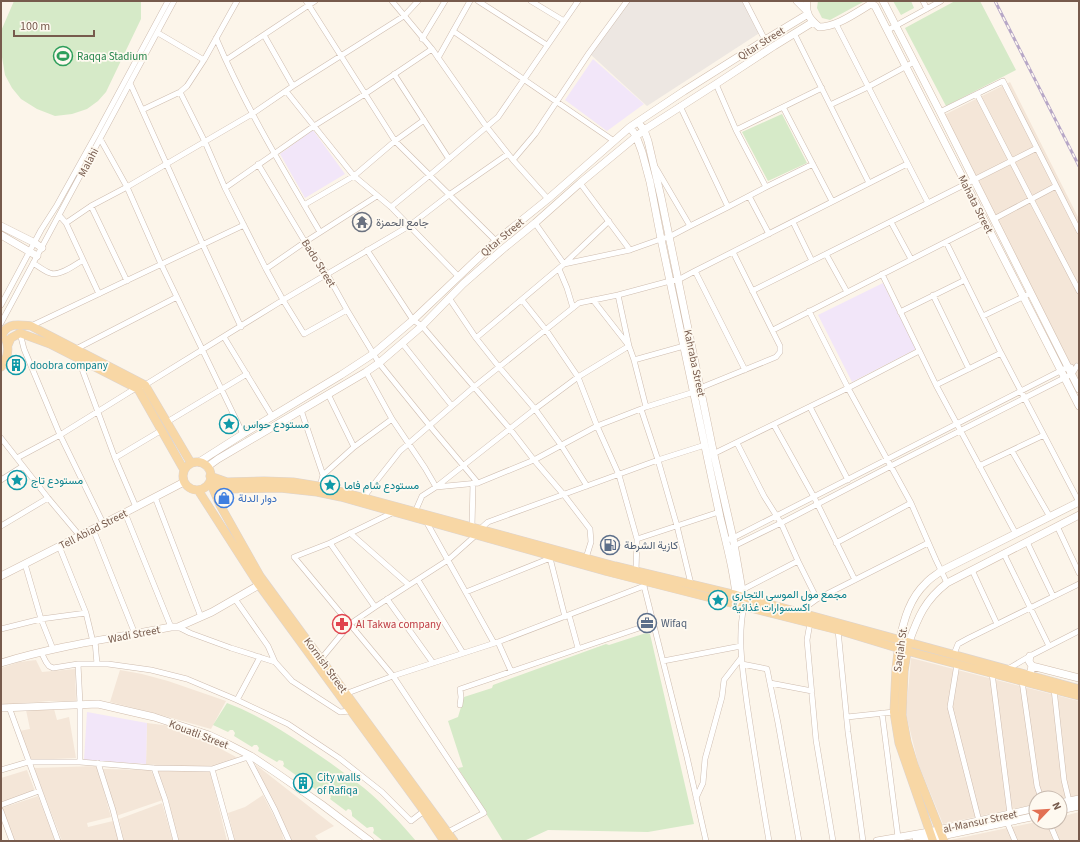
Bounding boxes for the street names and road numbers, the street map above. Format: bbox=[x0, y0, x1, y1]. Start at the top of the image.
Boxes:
street label: Qitar Street bbox=[735, 23, 788, 64]
street label: Malahi bbox=[75, 145, 102, 179]
street label: Mahata Street bbox=[954, 172, 997, 236]
street label: Qitar Street bbox=[477, 215, 528, 260]
street label: Bado Street bbox=[298, 236, 339, 290]
street label: Kahraba Street bbox=[680, 328, 709, 398]
street label: Tell Abiad Street bbox=[57, 506, 130, 553]
street label: Wadi Street bbox=[107, 622, 162, 647]
street label: Saqiah St. bbox=[890, 625, 911, 673]
street label: Kornish Street bbox=[300, 635, 351, 696]
street label: Kouatli Street bbox=[167, 716, 231, 753]
street label: al-Mansur Street bbox=[942, 806, 1019, 837]

